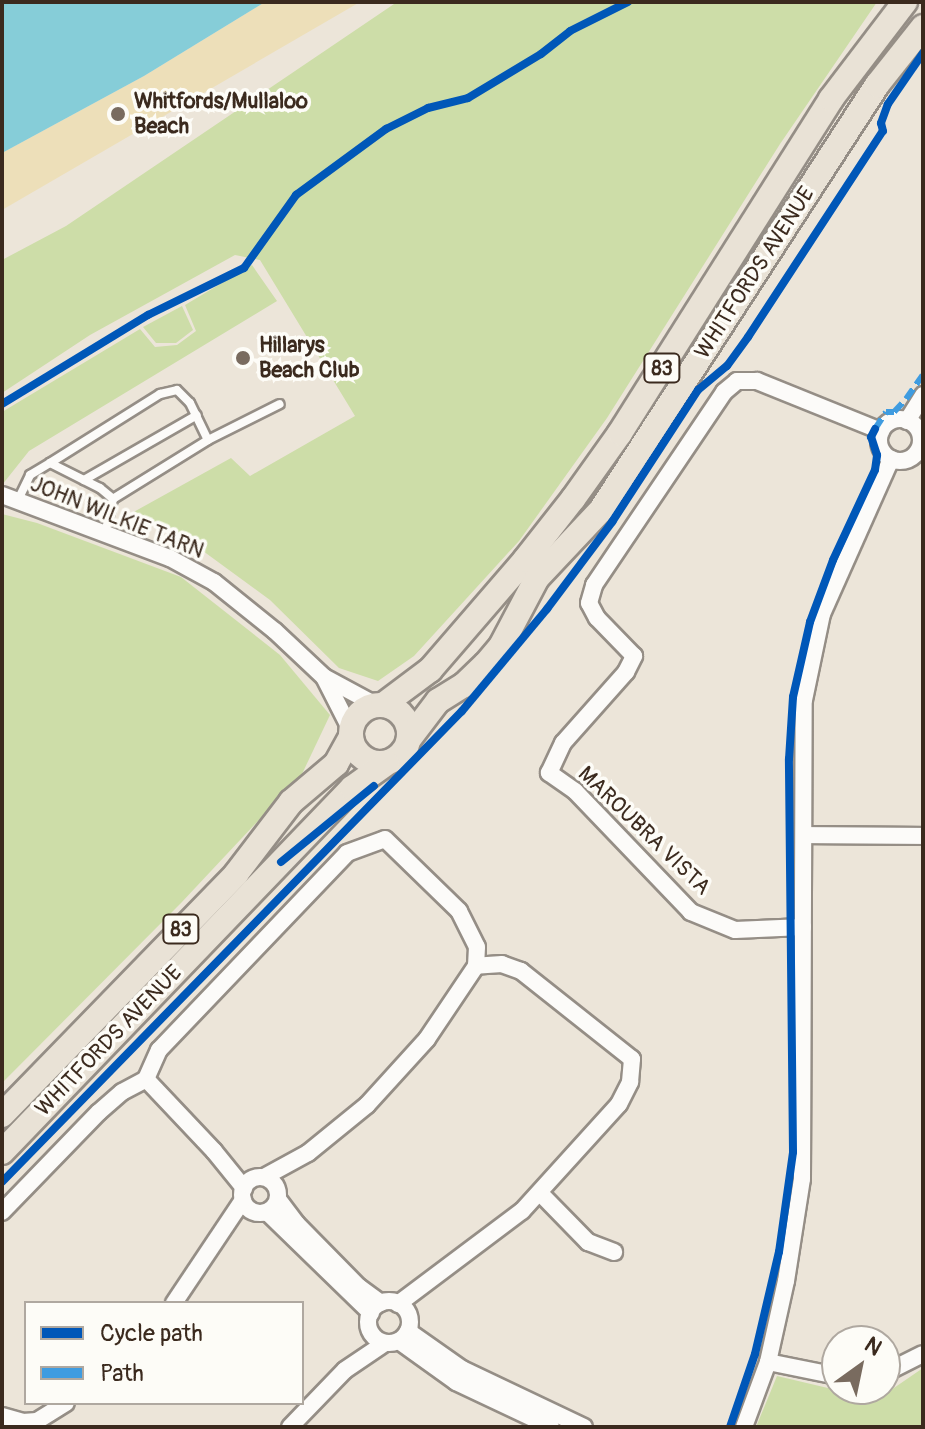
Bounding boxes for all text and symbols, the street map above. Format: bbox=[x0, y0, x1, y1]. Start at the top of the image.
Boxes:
place label: Whitfords/Mullaloo Beach bbox=[134, 88, 308, 140]
marker: Whitfords/Mullaloo Beach bbox=[109, 105, 127, 123]
street label: WHITFORDS AVENUE bbox=[690, 182, 820, 364]
place label: Hillarys Beach Club bbox=[259, 332, 359, 384]
marker: Hillarys Beach Club bbox=[234, 349, 252, 367]
road number: 83 bbox=[642, 352, 682, 384]
street label: JOHN WILKIE TARN bbox=[26, 471, 208, 565]
street label: MAROUBRA VISTA bbox=[572, 761, 716, 901]
road number: 83 bbox=[161, 913, 201, 945]
street label: WHITFORDS AVENUE bbox=[30, 960, 188, 1122]
legend bbox=[24, 1301, 304, 1405]
text: Cycle path bbox=[100, 1319, 203, 1348]
north arrow bbox=[821, 1325, 901, 1405]
text: N bbox=[859, 1331, 887, 1362]
text: Path bbox=[100, 1359, 144, 1388]

